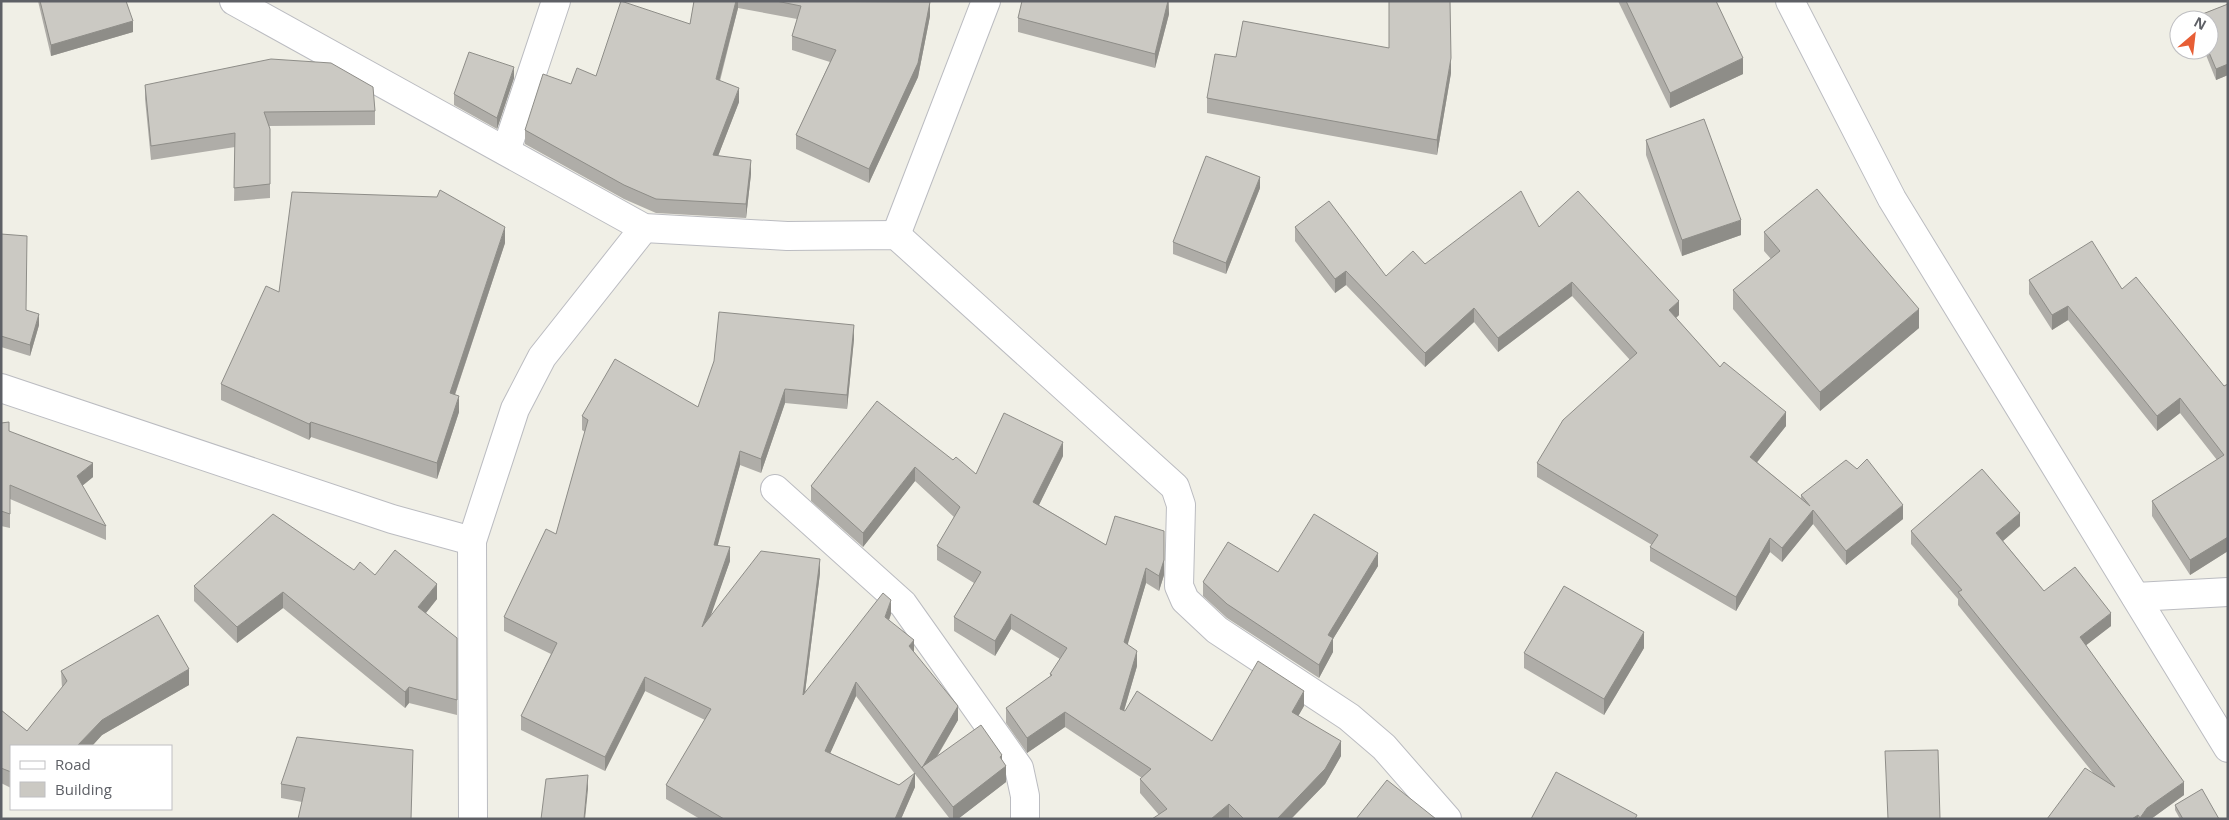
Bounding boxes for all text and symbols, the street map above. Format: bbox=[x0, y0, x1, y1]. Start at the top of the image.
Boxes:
north arrow bbox=[2169, 10, 2219, 60]
text: N bbox=[2191, 12, 2210, 34]
legend bbox=[10, 745, 172, 810]
text: Road bbox=[55, 754, 91, 774]
text: Building bbox=[55, 779, 112, 799]

